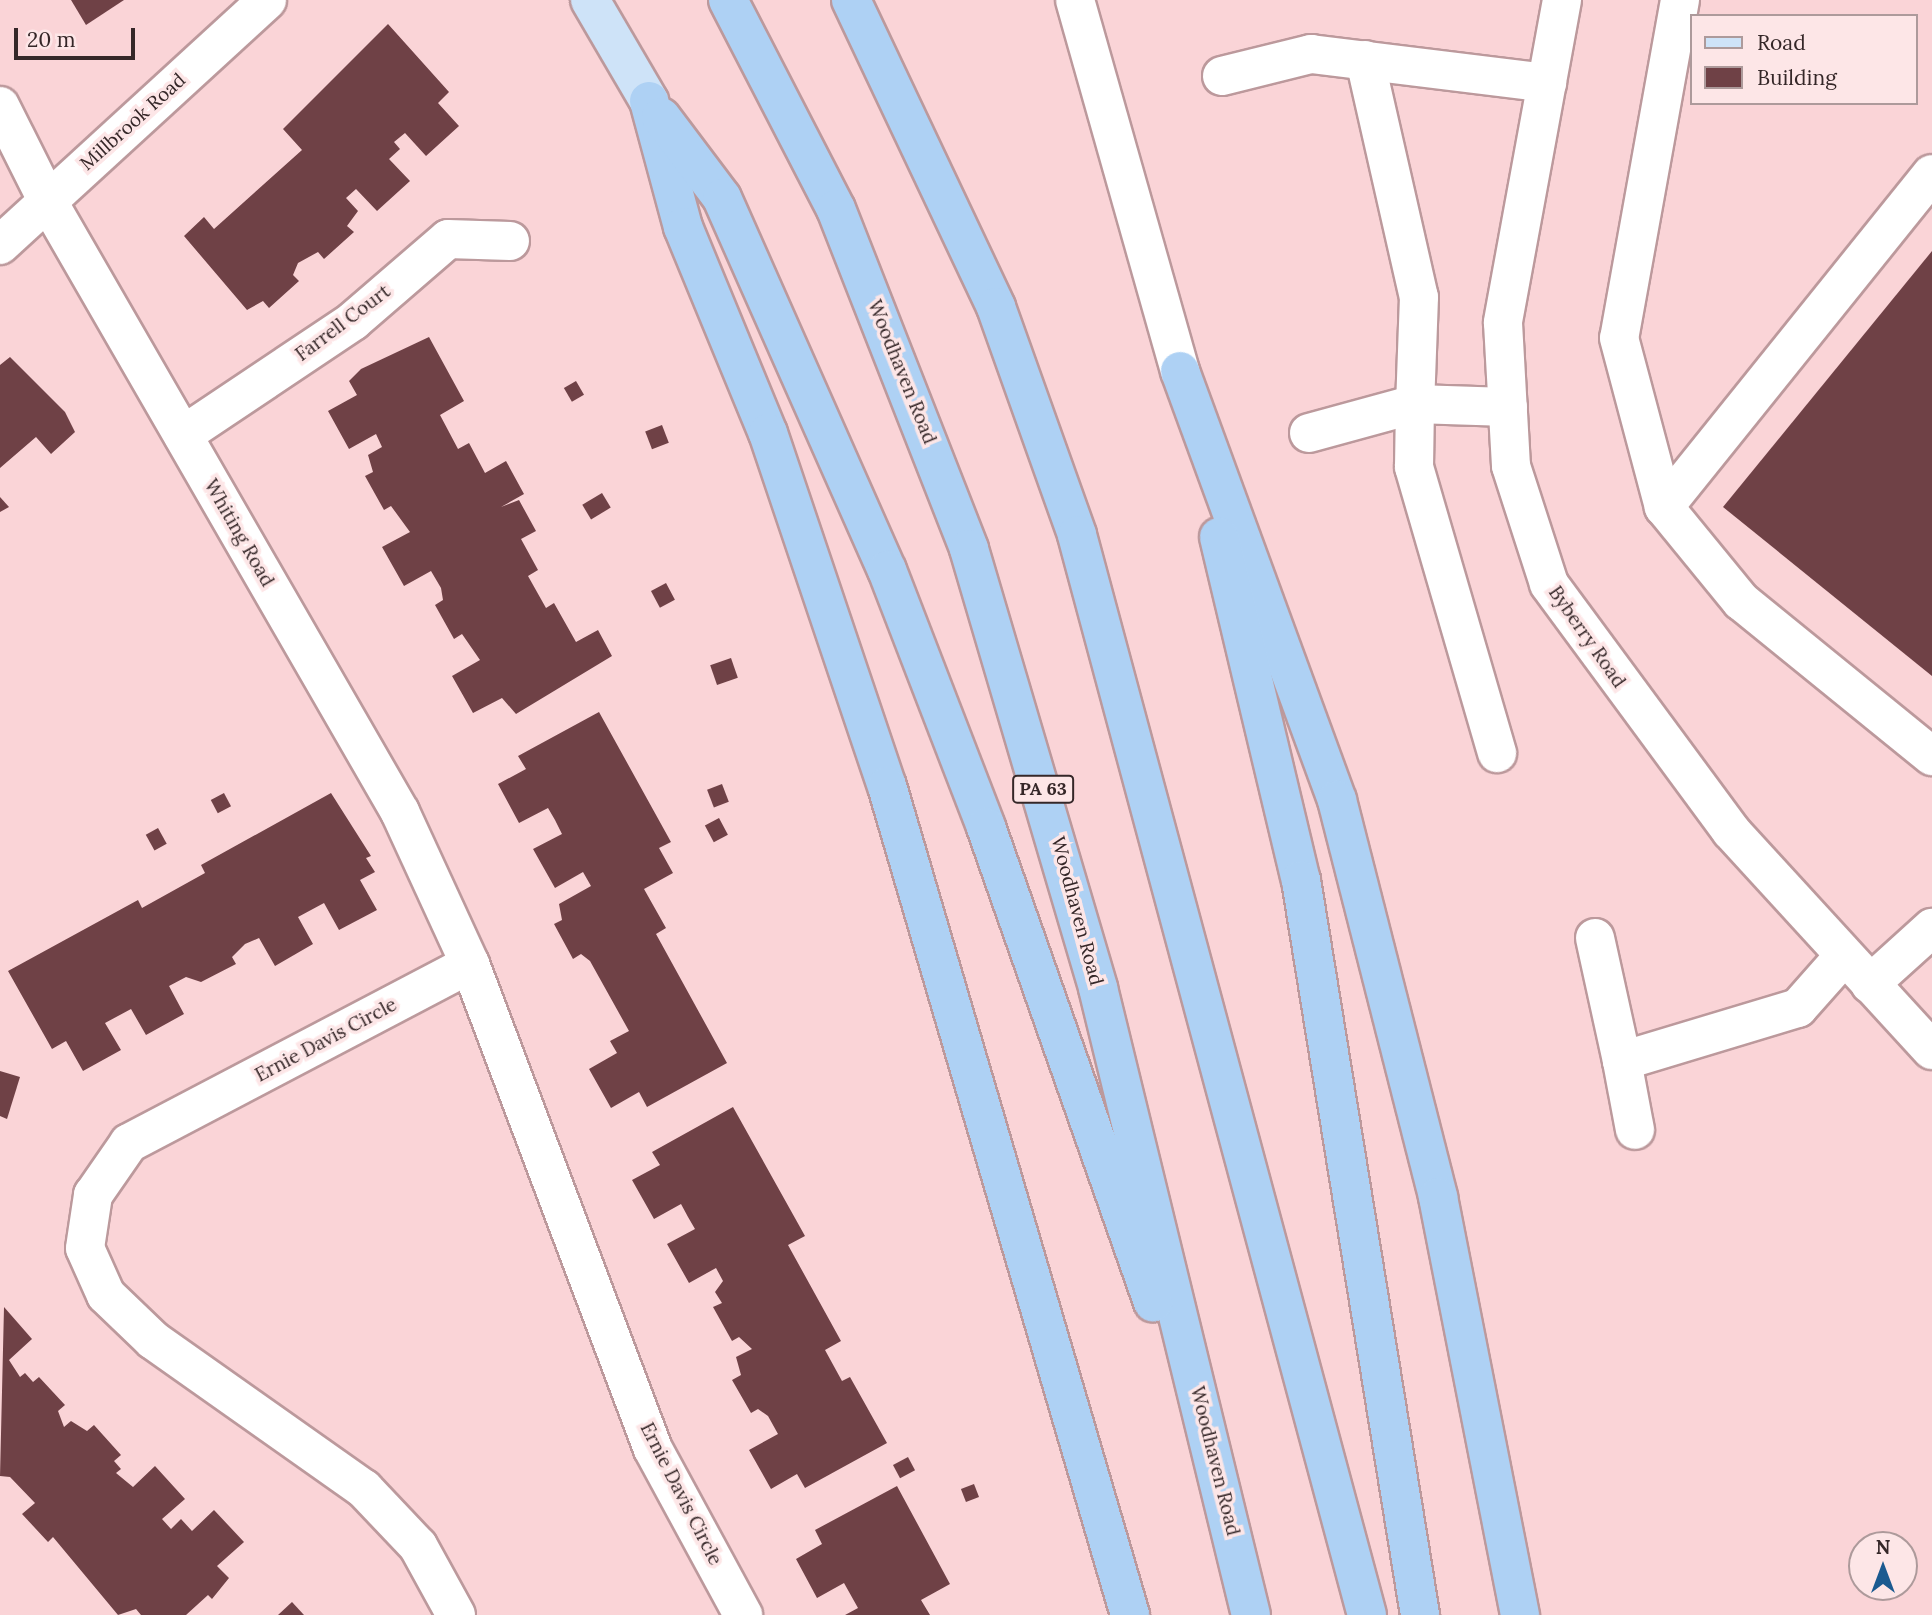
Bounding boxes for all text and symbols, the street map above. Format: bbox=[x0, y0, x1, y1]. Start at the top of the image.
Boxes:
scale bar bbox=[18, 14, 138, 58]
legend bbox=[1690, 14, 1918, 105]
text: 20 m bbox=[27, 26, 76, 53]
text: Road bbox=[1757, 29, 1806, 56]
text: Building bbox=[1757, 64, 1837, 91]
street label: Millbrook Road bbox=[76, 69, 190, 175]
street label: Farrell Court bbox=[291, 280, 395, 366]
street label: Woodhaven Road bbox=[863, 297, 941, 447]
street label: Whiting Road bbox=[199, 475, 279, 591]
street label: Byberry Road bbox=[1544, 582, 1630, 692]
road number: PA 63 bbox=[1012, 774, 1074, 804]
street label: Woodhaven Road bbox=[1046, 834, 1108, 988]
street label: Ernie Davis Circle bbox=[251, 993, 401, 1087]
street label: Woodhaven Road bbox=[1185, 1384, 1245, 1538]
street label: Ernie Davis Circle bbox=[635, 1419, 727, 1569]
north arrow bbox=[1848, 1531, 1918, 1601]
text: N bbox=[1876, 1535, 1890, 1559]

